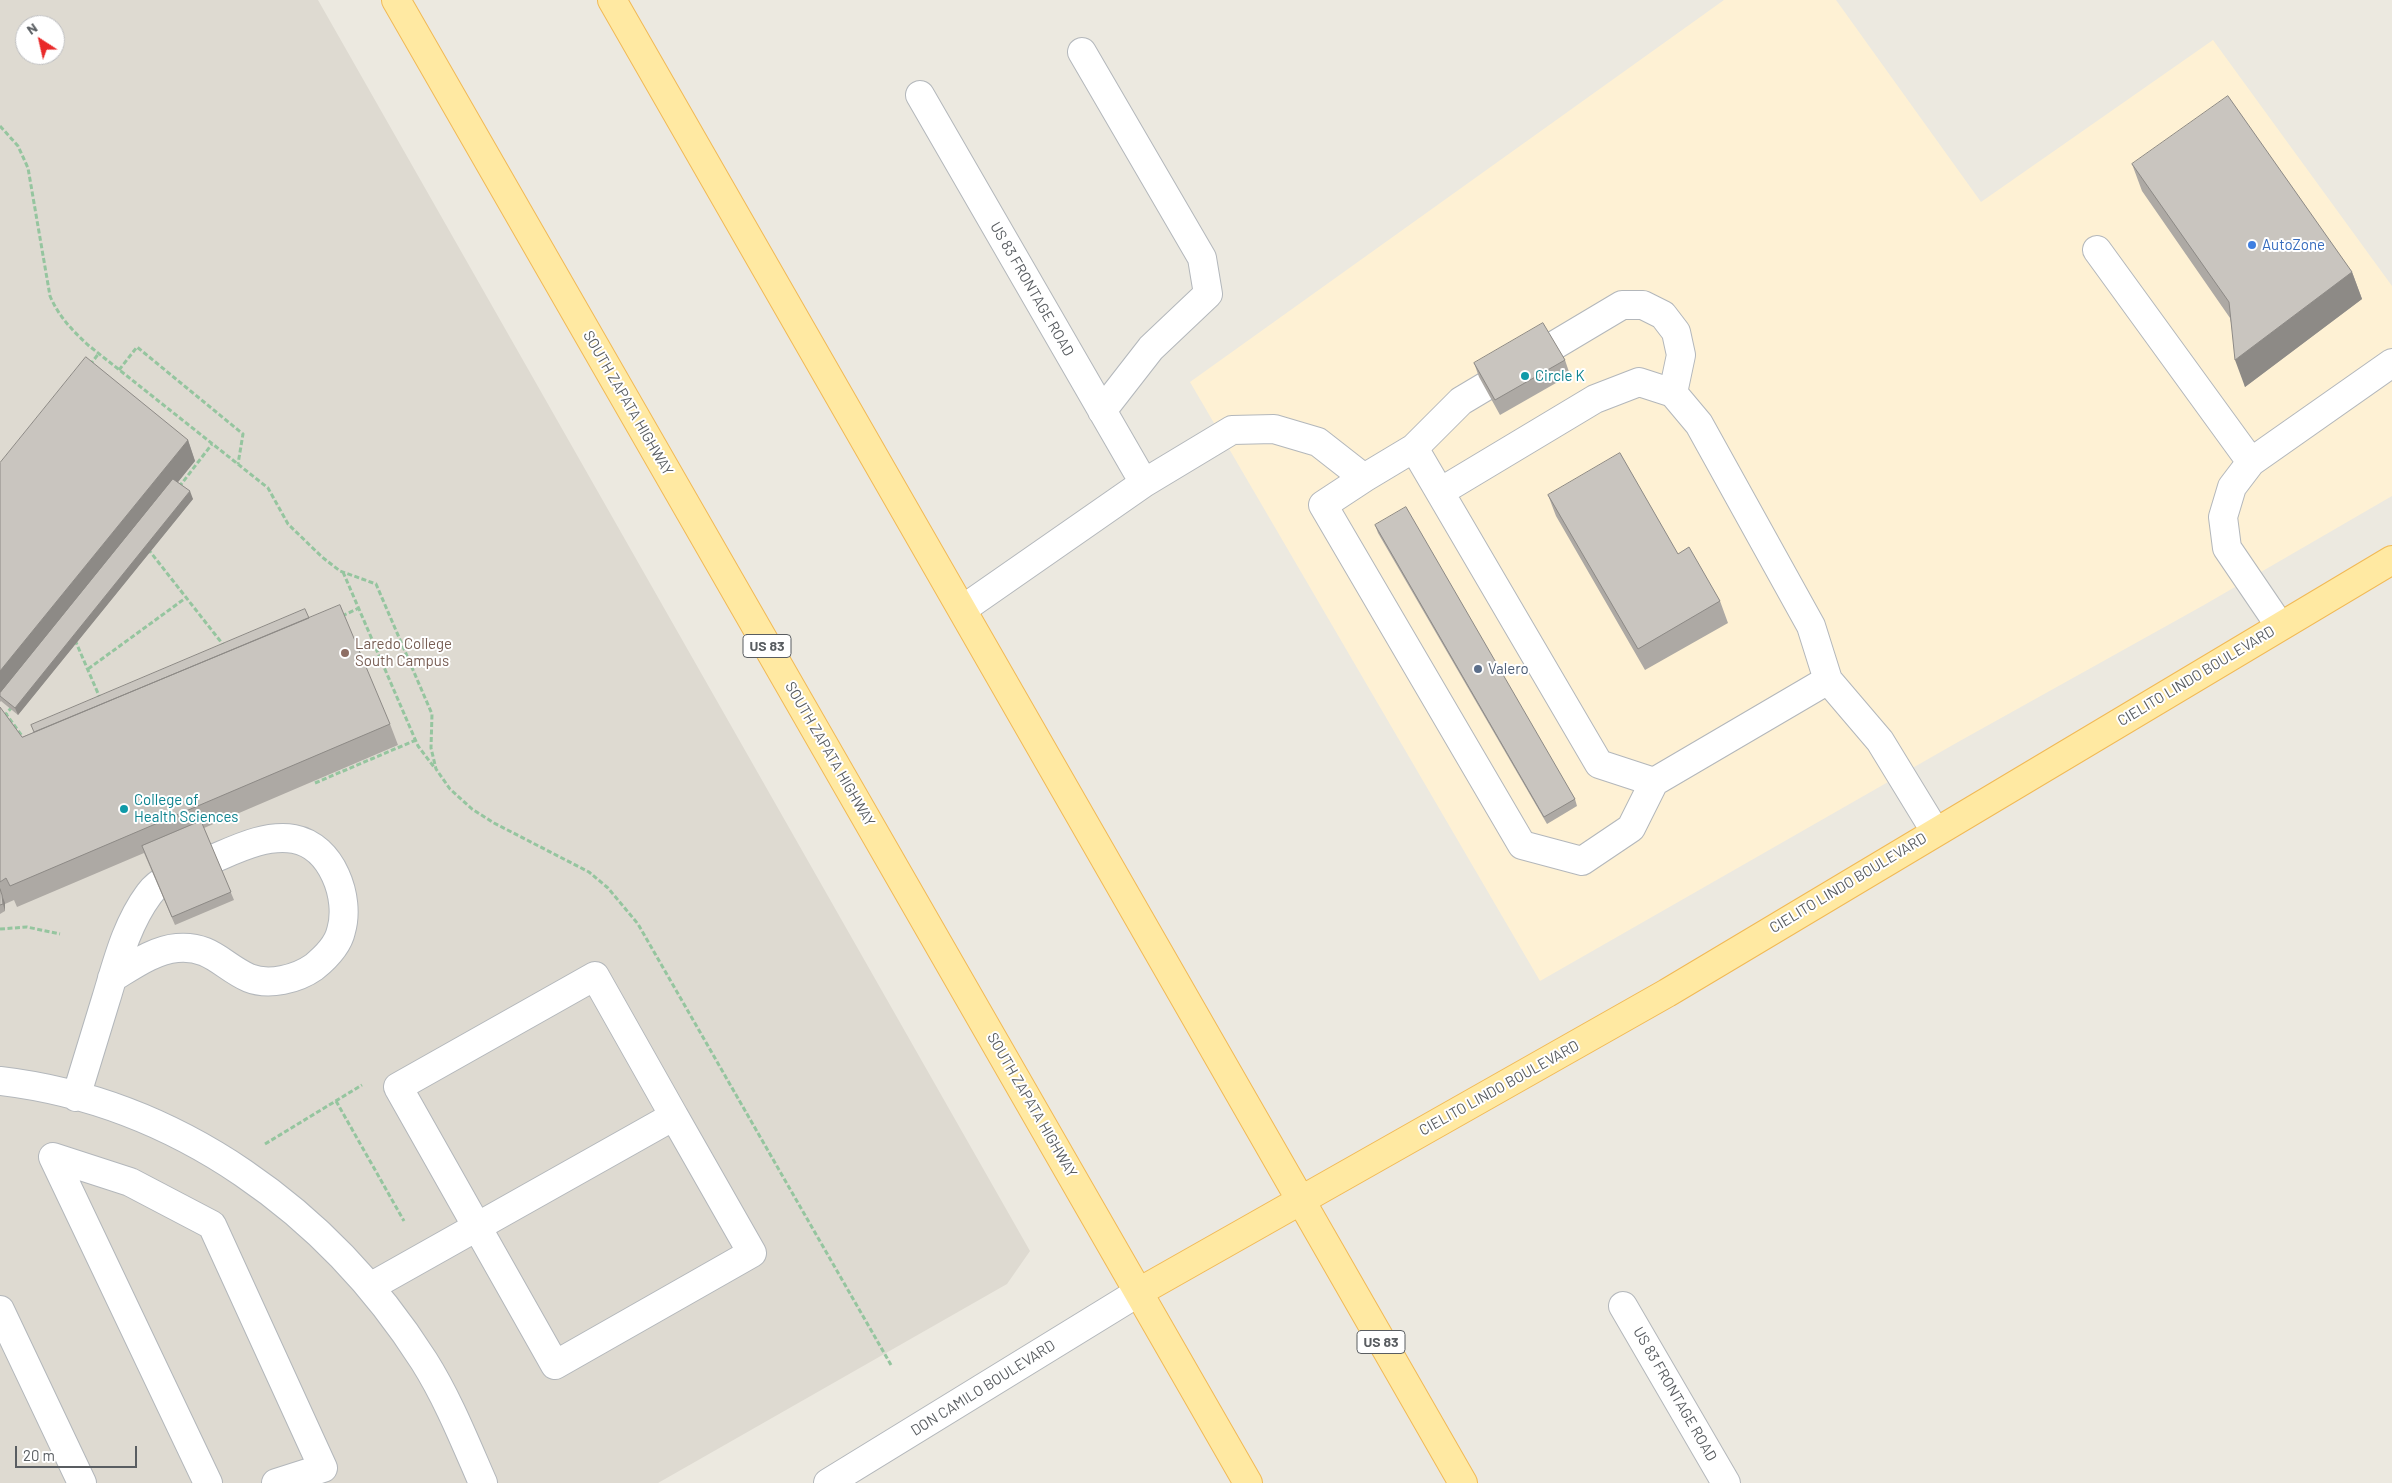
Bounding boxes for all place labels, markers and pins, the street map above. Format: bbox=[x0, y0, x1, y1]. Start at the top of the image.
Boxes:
place label: AutoZone bbox=[2262, 236, 2325, 254]
marker: AutoZone bbox=[2246, 239, 2258, 251]
place label: Circle K bbox=[1535, 367, 1585, 385]
marker: Circle K bbox=[1519, 370, 1531, 382]
place label: Laredo College South Campus bbox=[355, 635, 452, 670]
marker: Laredo College South Campus bbox=[339, 647, 351, 659]
place label: Valero bbox=[1488, 660, 1529, 678]
marker: Valero bbox=[1472, 663, 1484, 675]
place label: College of Health Sciences bbox=[134, 791, 239, 826]
marker: College of Health Sciences bbox=[118, 803, 130, 815]

